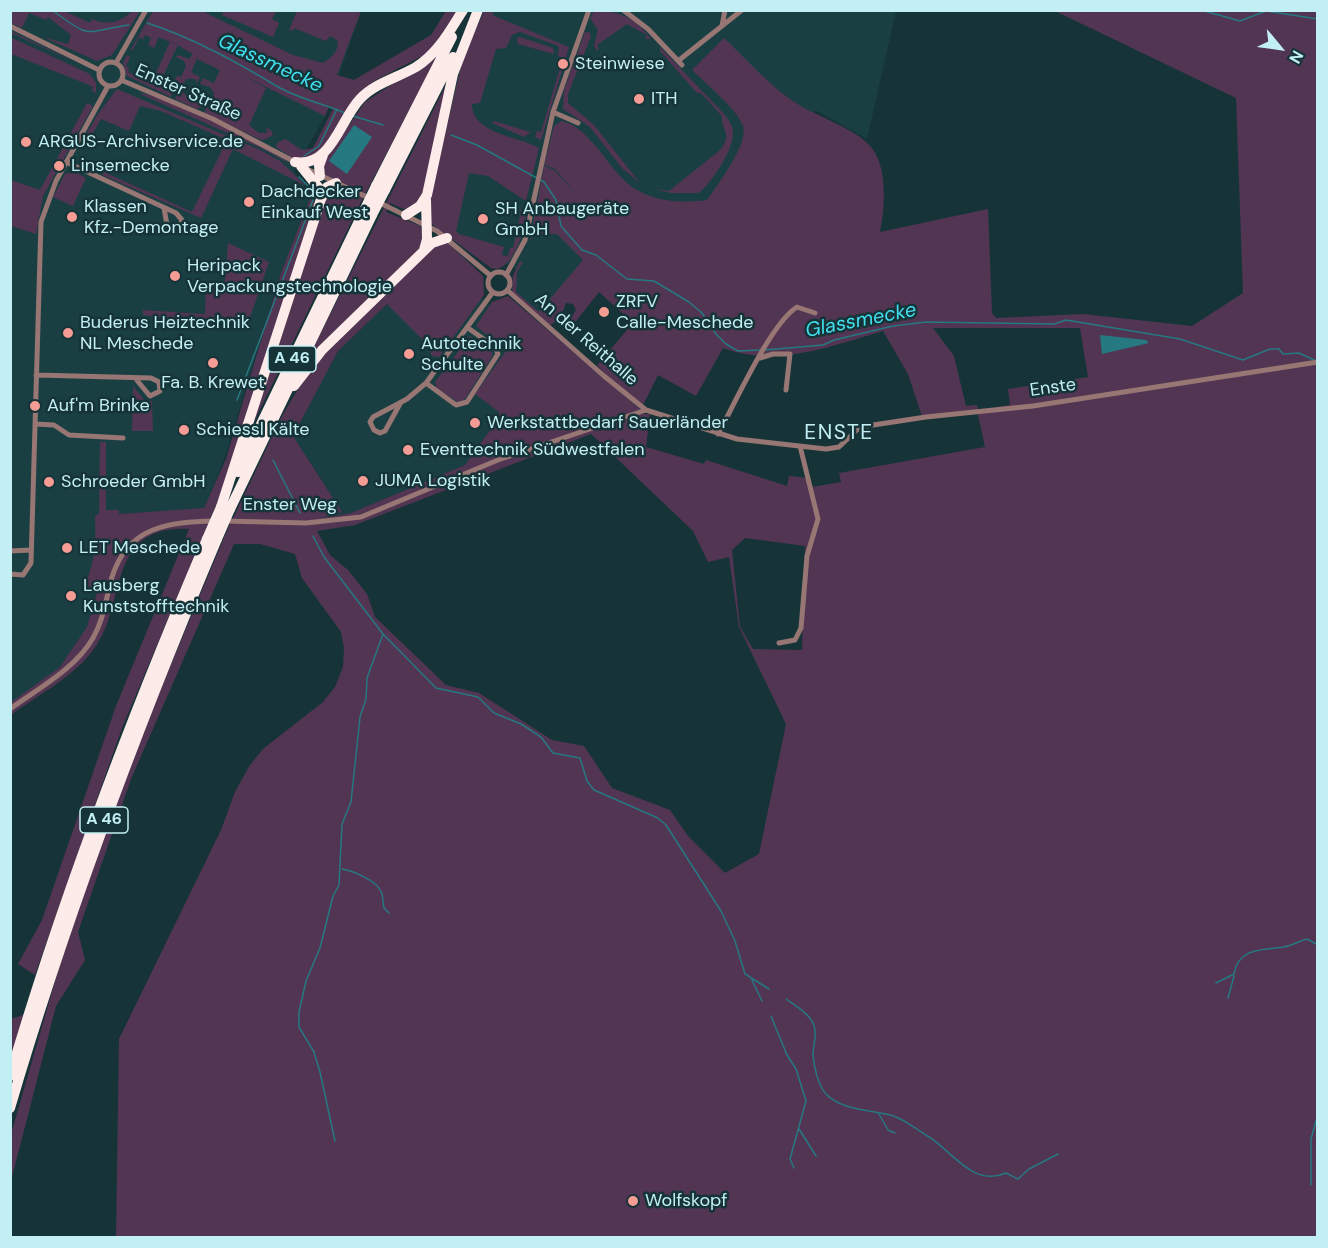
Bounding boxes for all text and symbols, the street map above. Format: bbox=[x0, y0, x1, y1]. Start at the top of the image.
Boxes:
north arrow bbox=[1250, 18, 1310, 78]
water label: Glassmecke bbox=[214, 29, 326, 99]
text: N bbox=[1284, 47, 1308, 67]
place label: Steinwiese bbox=[575, 53, 665, 75]
marker: Steinwiese bbox=[556, 57, 570, 71]
street label: Enster Straße bbox=[132, 60, 244, 126]
place label: ITH bbox=[651, 88, 678, 110]
marker: ITH bbox=[632, 92, 646, 106]
place label: ARGUS-Archivservice.de bbox=[38, 131, 243, 153]
marker: ARGUS-Archivservice.de bbox=[19, 135, 33, 149]
place label: Linsemecke bbox=[71, 155, 170, 177]
marker: Linsemecke bbox=[52, 159, 66, 173]
place label: Dachdecker Einkauf West bbox=[261, 181, 368, 224]
marker: Dachdecker Einkauf West bbox=[242, 195, 256, 209]
place label: Klassen Kfz.-Demontage bbox=[84, 196, 219, 238]
place label: SH Anbaugeräte GmbH bbox=[495, 198, 629, 240]
marker: Klassen Kfz.-Demontage bbox=[65, 210, 79, 224]
marker: SH Anbaugeräte GmbH bbox=[476, 212, 490, 226]
place label: Heripack Verpackungstechnologie bbox=[187, 255, 392, 298]
marker: Heripack Verpackungstechnologie bbox=[168, 269, 182, 283]
street label: An der Reithalle bbox=[530, 289, 642, 391]
place label: ZRFV Calle-Meschede bbox=[616, 291, 753, 334]
water label: Glassmecke bbox=[803, 298, 919, 344]
marker: ZRFV Calle-Meschede bbox=[597, 305, 611, 319]
place label: Buderus Heiztechnik NL Meschede bbox=[80, 312, 250, 354]
marker: Buderus Heiztechnik NL Meschede bbox=[61, 326, 75, 340]
place label: Autotechnik Schulte bbox=[421, 333, 522, 376]
road number: A 46 bbox=[268, 346, 316, 372]
marker: Autotechnik Schulte bbox=[402, 347, 416, 361]
marker: Fa. B. Krewet bbox=[206, 356, 220, 370]
place label: Fa. B. Krewet bbox=[161, 372, 265, 394]
street label: Enste bbox=[1029, 374, 1077, 402]
place label: Auf'm Brinke bbox=[47, 395, 150, 417]
marker: Auf'm Brinke bbox=[28, 399, 42, 413]
place label: Werkstattbedarf Sauerländer bbox=[487, 412, 728, 434]
marker: Werkstattbedarf Sauerländer bbox=[468, 416, 482, 430]
place label: Schiessl Kälte bbox=[196, 419, 309, 441]
district label: ENSTE bbox=[804, 420, 874, 446]
marker: Schiessl Kälte bbox=[177, 423, 191, 437]
place label: Eventtechnik Südwestfalen bbox=[420, 439, 644, 461]
marker: Eventtechnik Südwestfalen bbox=[401, 443, 415, 457]
place label: JUMA Logistik bbox=[375, 470, 491, 492]
place label: Schroeder GmbH bbox=[61, 471, 205, 493]
marker: JUMA Logistik bbox=[356, 474, 370, 488]
marker: Schroeder GmbH bbox=[42, 475, 56, 489]
street label: Enster Weg bbox=[243, 494, 337, 516]
place label: LET Meschede bbox=[79, 537, 200, 559]
marker: LET Meschede bbox=[60, 541, 74, 555]
place label: Lausberg Kunststofftechnik bbox=[83, 575, 229, 618]
marker: Lausberg Kunststofftechnik bbox=[64, 589, 78, 603]
road number: A 46 bbox=[80, 807, 128, 833]
place label: Wolfskopf bbox=[645, 1190, 727, 1212]
marker: Wolfskopf bbox=[626, 1194, 640, 1208]

